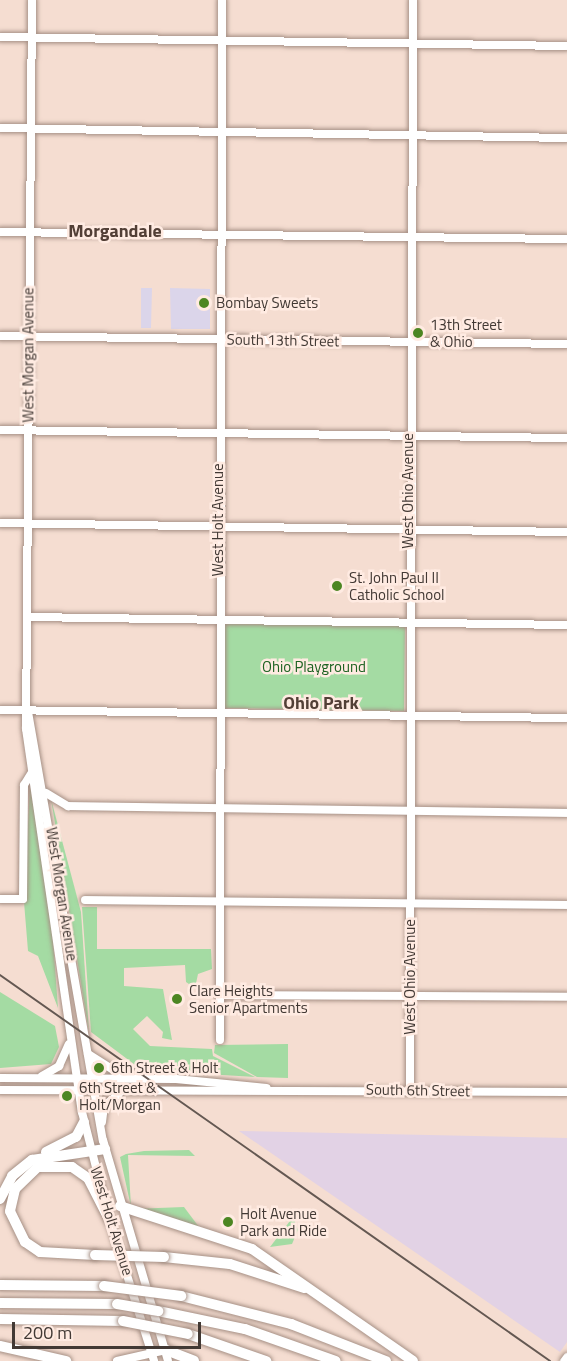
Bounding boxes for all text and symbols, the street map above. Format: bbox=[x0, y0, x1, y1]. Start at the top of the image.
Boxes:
district label: Morgandale bbox=[68, 220, 162, 242]
street label: West Morgan Avenue bbox=[19, 287, 37, 423]
place label: Bombay Sweets bbox=[216, 294, 318, 312]
marker: Bombay Sweets bbox=[197, 296, 211, 310]
place label: 13th Street & Ohio bbox=[430, 315, 502, 350]
marker: 13th Street & Ohio bbox=[411, 326, 425, 340]
street label: South 13th Street bbox=[226, 330, 340, 350]
street label: West Ohio Avenue bbox=[399, 433, 417, 549]
street label: West Holt Avenue bbox=[209, 463, 227, 577]
place label: St. John Paul II Catholic School bbox=[349, 568, 445, 603]
marker: St. John Paul II Catholic School bbox=[330, 579, 344, 593]
park label: Ohio Playground bbox=[262, 658, 366, 676]
district label: Ohio Park bbox=[283, 692, 359, 714]
street label: West Morgan Avenue bbox=[43, 826, 81, 962]
street label: West Ohio Avenue bbox=[401, 919, 419, 1035]
place label: Clare Heights Senior Apartments bbox=[189, 981, 308, 1016]
marker: Clare Heights Senior Apartments bbox=[170, 992, 184, 1006]
place label: 6th Street & Holt bbox=[111, 1059, 218, 1077]
marker: 6th Street & Holt bbox=[92, 1061, 106, 1075]
place label: 6th Street & Holt/Morgan bbox=[79, 1078, 161, 1113]
street label: South 6th Street bbox=[366, 1080, 470, 1100]
marker: 6th Street & Holt/Morgan bbox=[60, 1089, 74, 1103]
street label: West Holt Avenue bbox=[87, 1164, 137, 1278]
place label: Holt Avenue Park and Ride bbox=[240, 1204, 327, 1239]
marker: Holt Avenue Park and Ride bbox=[221, 1215, 235, 1229]
scale bar bbox=[15, 1310, 204, 1348]
text: 200 m bbox=[23, 1319, 72, 1346]

